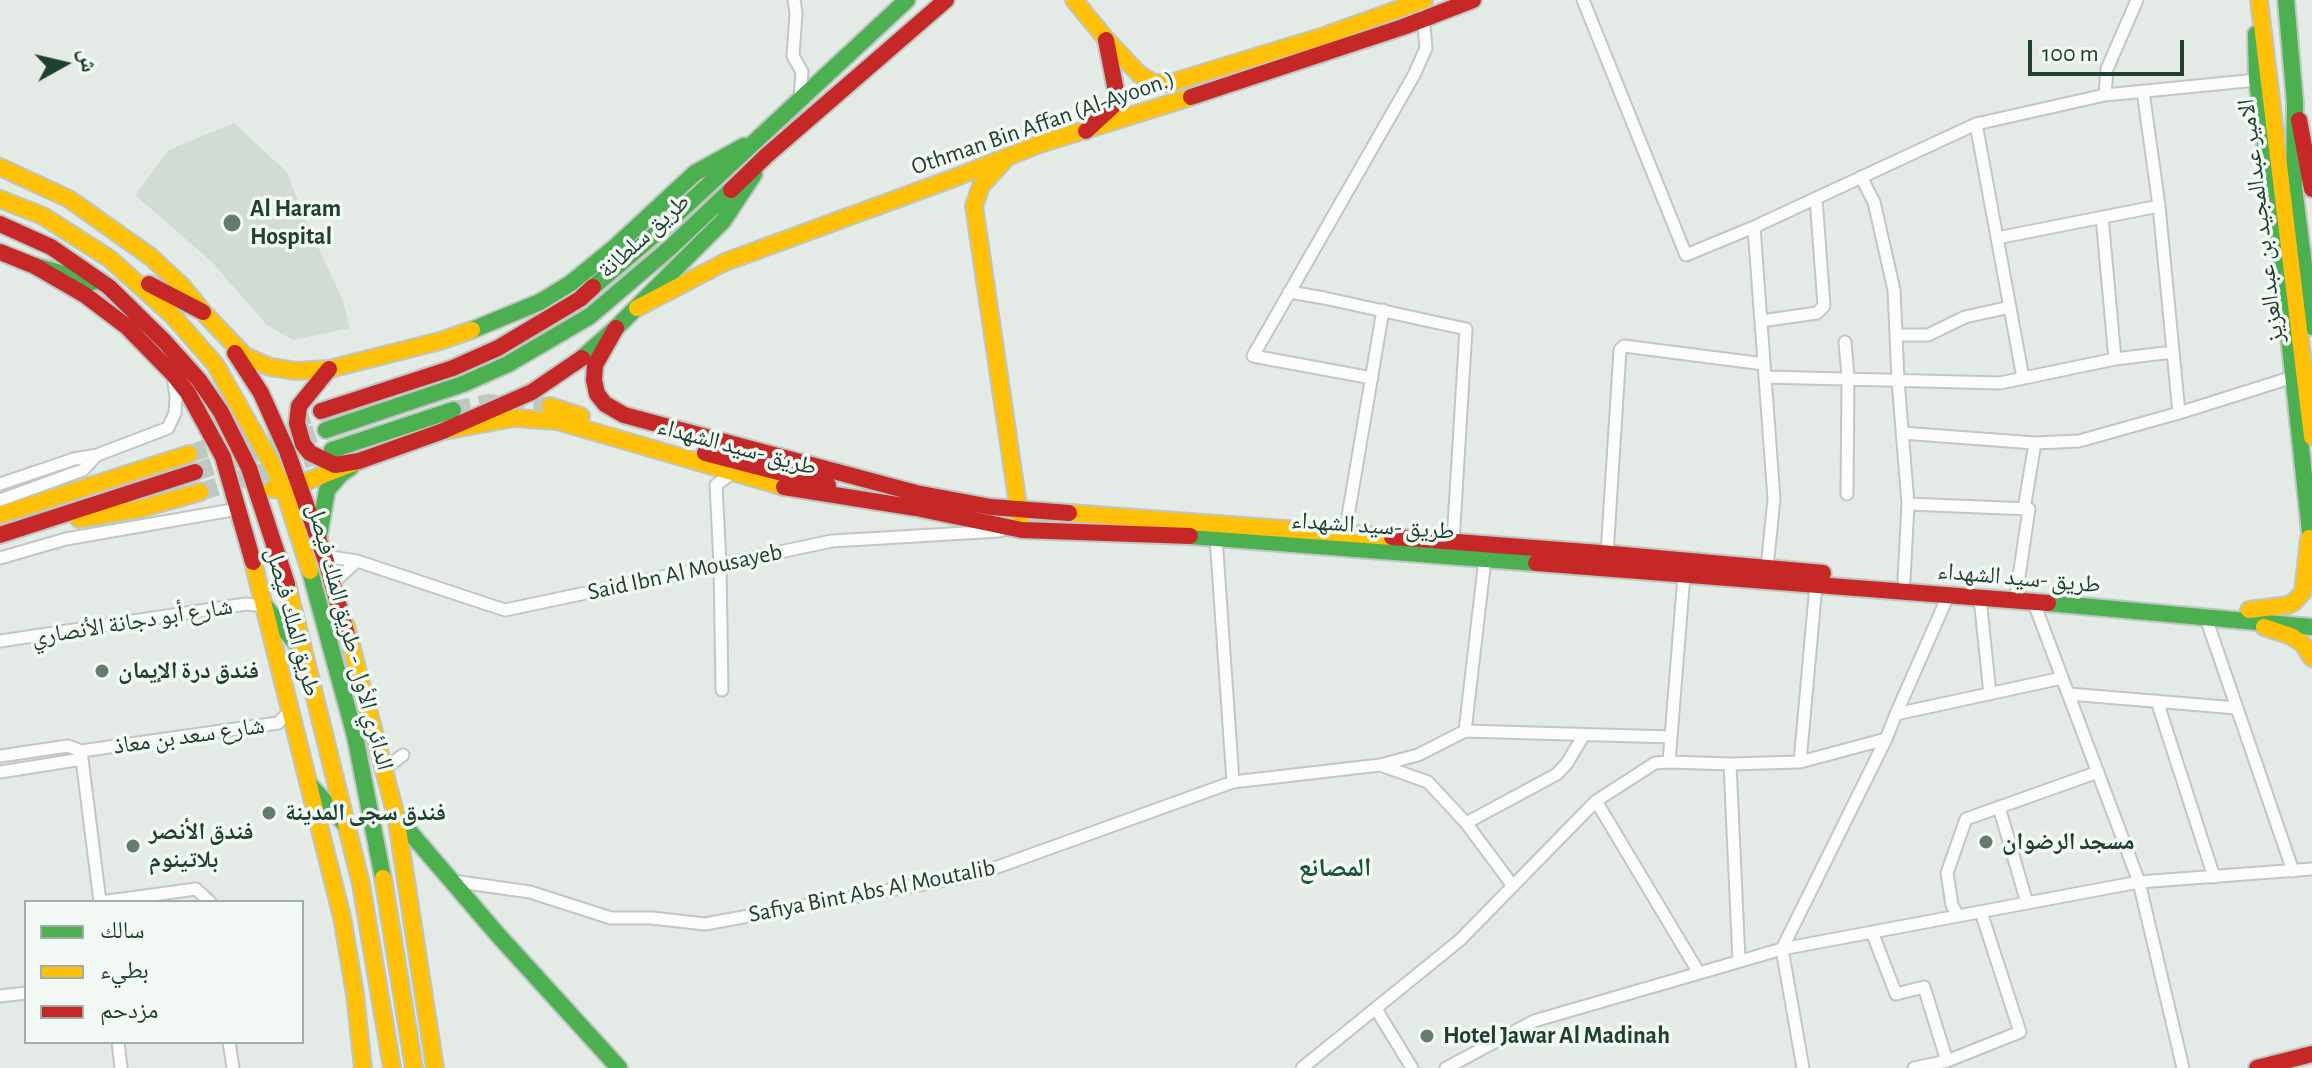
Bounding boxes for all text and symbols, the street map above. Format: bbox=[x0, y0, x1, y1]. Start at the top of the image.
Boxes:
north arrow bbox=[24, 24, 104, 104]
scale bar bbox=[2032, 24, 2188, 74]
text: 100 m bbox=[2042, 42, 2099, 66]
text: ش bbox=[75, 48, 100, 74]
street label: Othman Bin Affan (Al-Ayoon.) bbox=[908, 64, 1178, 182]
street label: الامير عبدالمجيد بن عبدالعزيز bbox=[2232, 97, 2290, 345]
street label: طريق سلطانة bbox=[592, 187, 696, 285]
place label: Al Haram Hospital bbox=[250, 195, 341, 251]
marker: Al Haram Hospital bbox=[221, 212, 243, 234]
street label: طريق -سيد الشهداء bbox=[654, 412, 820, 482]
street label: الدائري الأول - طريق الملك فيصل bbox=[301, 501, 399, 773]
street label: طريق -سيد الشهداء bbox=[1290, 506, 1456, 546]
street label: Said Ibn Al Mousayeb bbox=[585, 537, 785, 607]
street label: طريق الملك فيصل bbox=[259, 544, 327, 700]
street label: طريق -سيد الشهداء bbox=[1936, 557, 2102, 599]
street label: شارع أبو دجانة الأنصاري bbox=[29, 592, 235, 652]
place label: فندق درة الإيمان bbox=[118, 657, 259, 685]
marker: فندق درة الإيمان bbox=[93, 662, 111, 680]
street label: شارع سعد بن معاذ bbox=[112, 711, 266, 761]
place label: فندق سجى المدينة bbox=[285, 799, 446, 827]
marker: فندق سجى المدينة bbox=[260, 804, 278, 822]
place label: فندق الأنصر بلاتينوم bbox=[149, 818, 253, 874]
place label: مسجد الرضوان bbox=[2002, 828, 2135, 856]
marker: مسجد الرضوان bbox=[1977, 833, 1995, 851]
marker: فندق الأنصر بلاتينوم bbox=[124, 837, 142, 855]
district label: المصانع bbox=[1299, 852, 1371, 884]
street label: Safiya Bint Abs Al Moutalib bbox=[746, 853, 998, 929]
legend bbox=[24, 900, 304, 1044]
text: سالك bbox=[100, 919, 145, 943]
text: بطيء bbox=[100, 959, 149, 983]
text: مزدحم bbox=[100, 999, 159, 1023]
place label: Hotel Jawar Al Madinah bbox=[1443, 1022, 1670, 1050]
marker: Hotel Jawar Al Madinah bbox=[1418, 1027, 1436, 1045]

